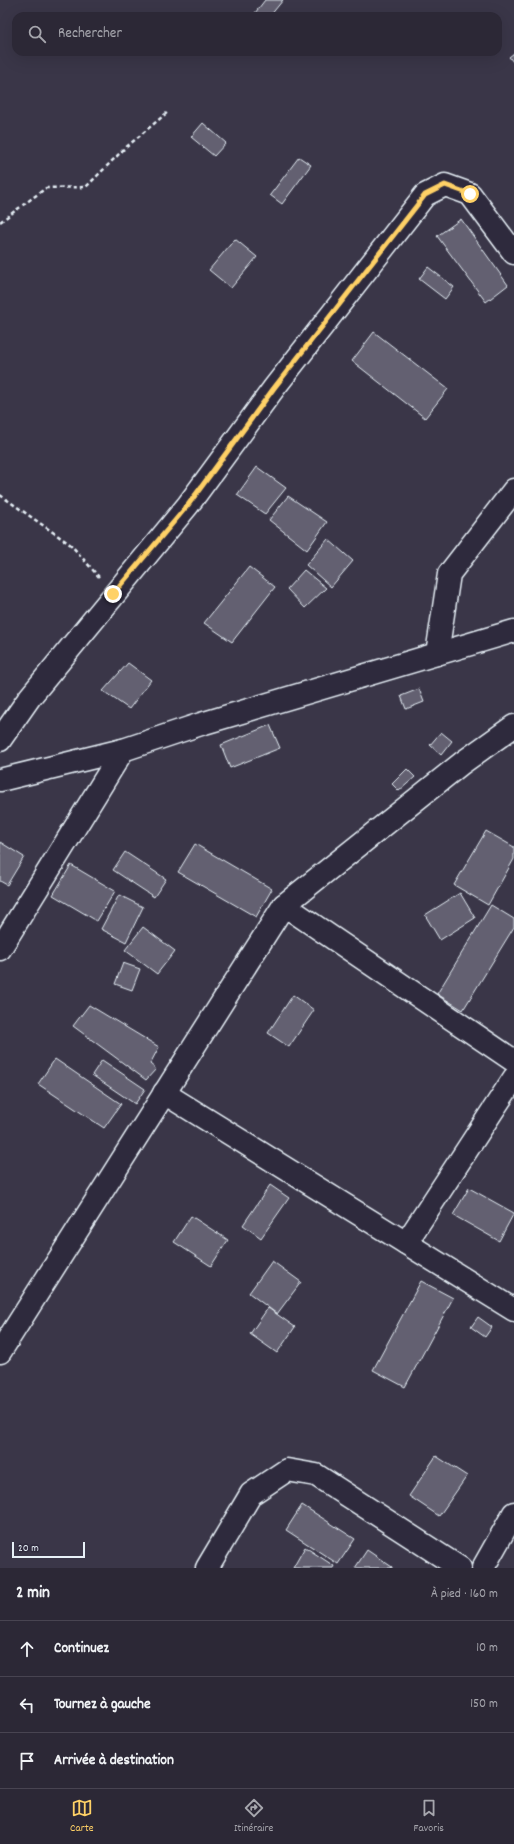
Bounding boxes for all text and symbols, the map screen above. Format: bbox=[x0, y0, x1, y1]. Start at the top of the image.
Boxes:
search box bbox=[12, 12, 502, 56]
icon: search bbox=[26, 23, 48, 45]
text: Rechercher bbox=[58, 23, 122, 45]
route start bbox=[461, 185, 479, 203]
route end bbox=[104, 585, 122, 603]
scale bar bbox=[12, 1540, 85, 1559]
text: 20 m bbox=[18, 1541, 39, 1557]
text: 2 min bbox=[16, 1582, 50, 1606]
text: À pied · 160 m bbox=[431, 1585, 498, 1604]
icon: ahead bbox=[16, 1638, 38, 1660]
text: Continuez bbox=[54, 1638, 109, 1660]
text: 10 m bbox=[476, 1639, 498, 1658]
icon: left bbox=[16, 1694, 38, 1716]
text: Tournez à gauche bbox=[54, 1694, 151, 1716]
text: 150 m bbox=[470, 1695, 498, 1714]
icon: arrive bbox=[16, 1750, 38, 1772]
text: Arrivée à destination bbox=[54, 1750, 174, 1772]
tab: Carte bbox=[70, 1797, 94, 1837]
tab: Itinéraire bbox=[234, 1797, 273, 1837]
tab: Favoris bbox=[414, 1797, 444, 1837]

